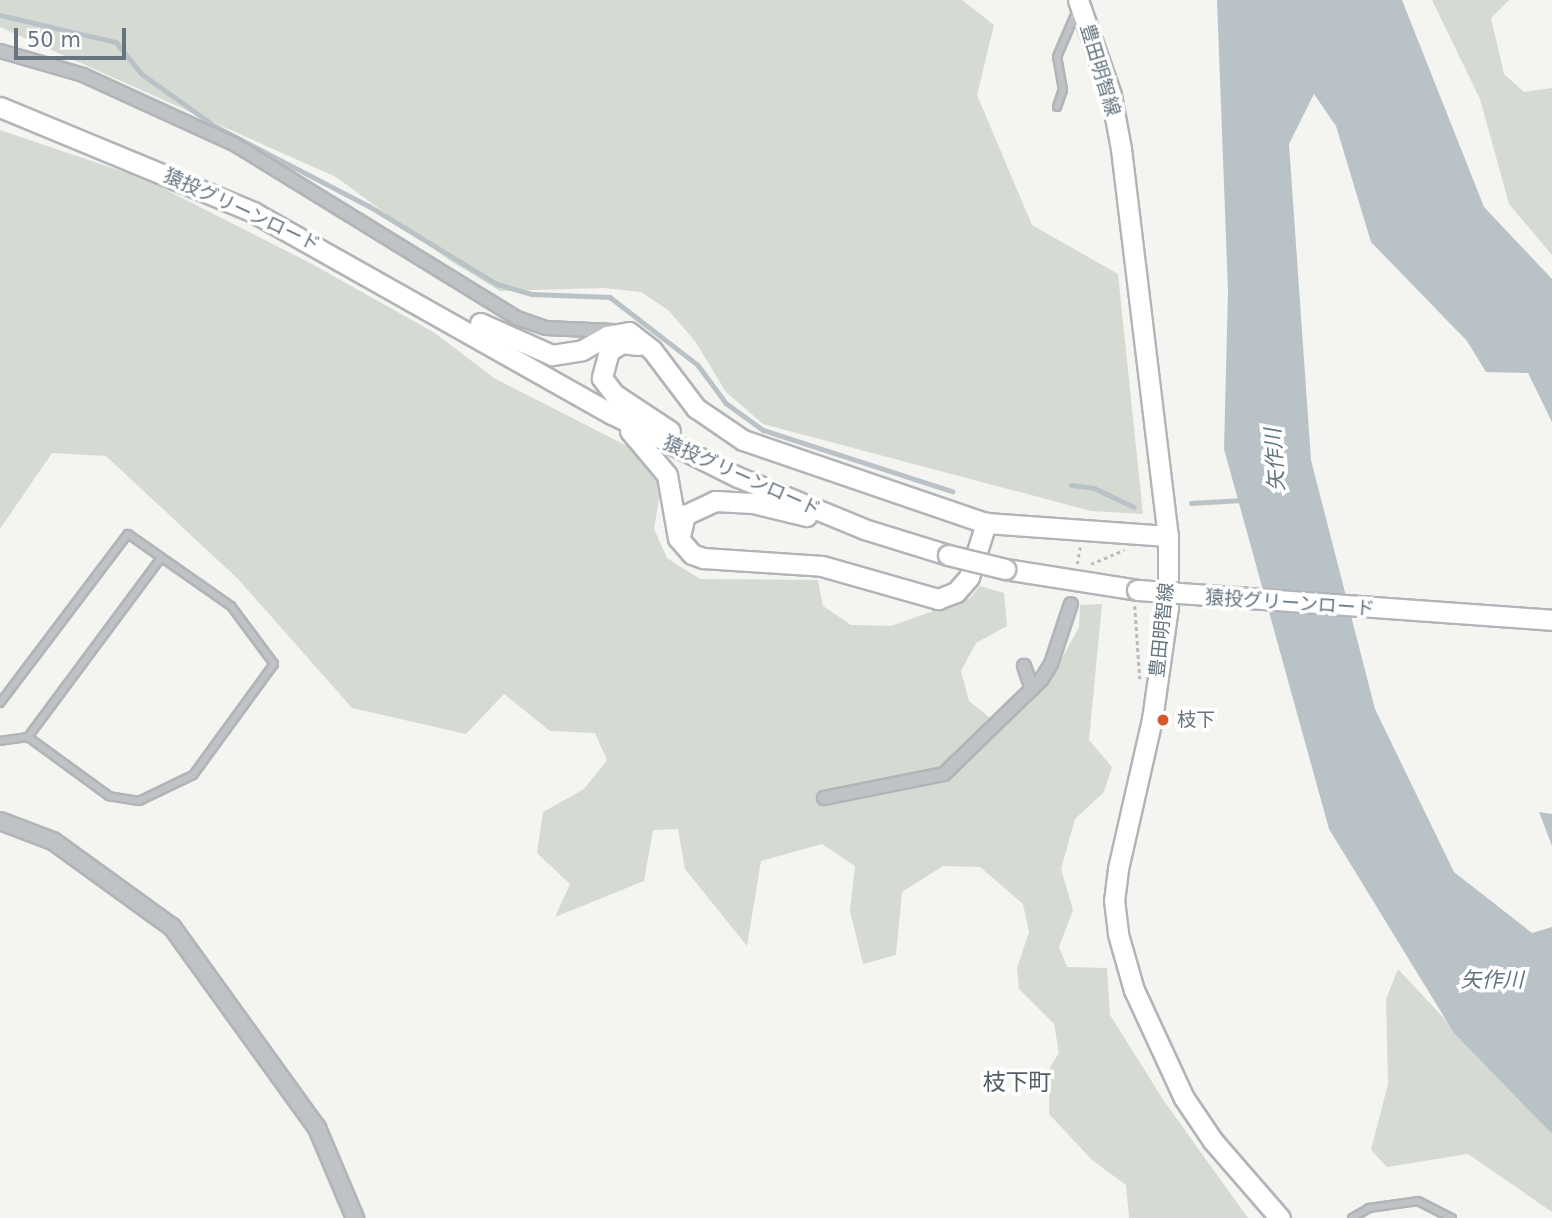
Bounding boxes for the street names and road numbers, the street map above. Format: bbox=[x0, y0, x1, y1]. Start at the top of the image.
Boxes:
street label: 豊田明智線 bbox=[1075, 21, 1125, 119]
street label: 猿投グリーンロード bbox=[160, 164, 324, 256]
street label: 猿投グリーンロード bbox=[659, 431, 825, 521]
street label: 豊田明智線 bbox=[1146, 582, 1178, 678]
street label: 猿投グリーンロード bbox=[1204, 586, 1376, 620]

